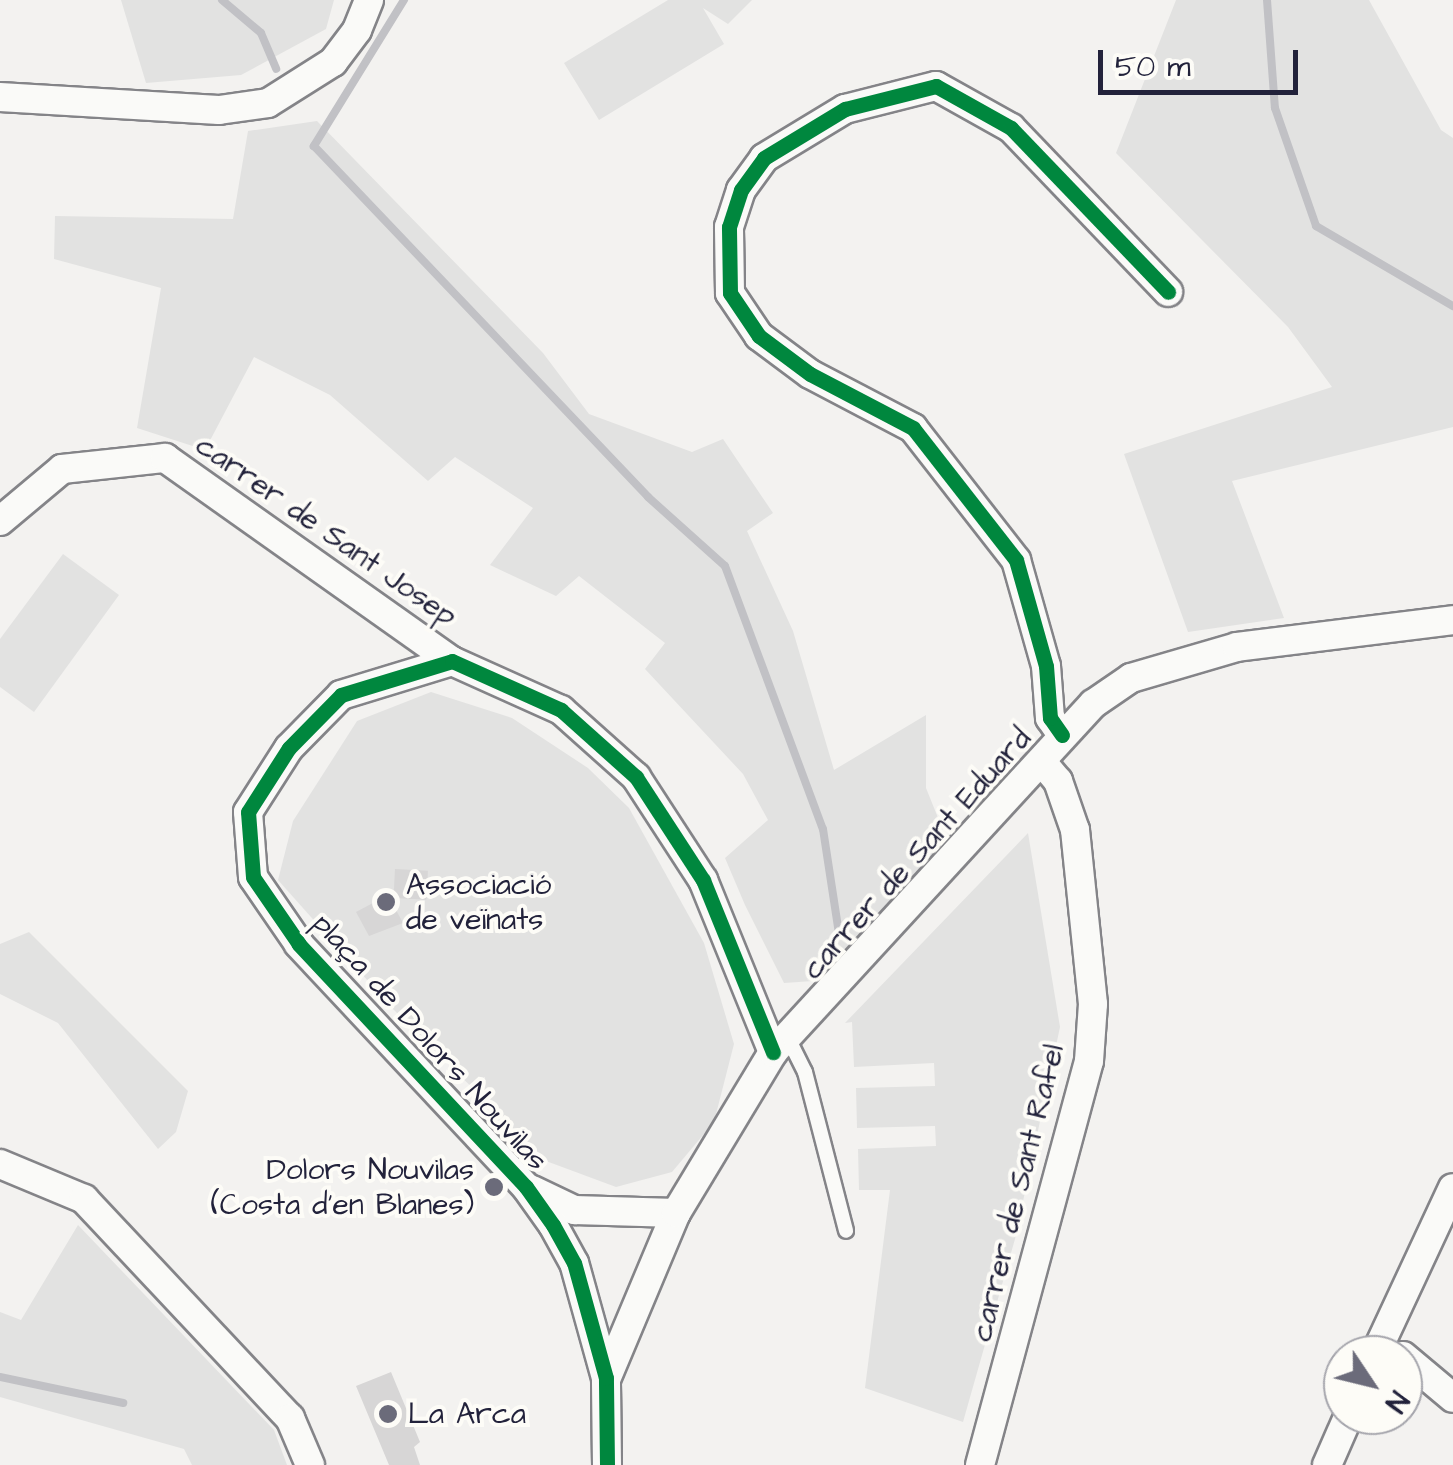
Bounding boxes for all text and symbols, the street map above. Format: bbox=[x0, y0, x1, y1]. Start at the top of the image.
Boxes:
scale bar bbox=[1103, 30, 1303, 92]
text: 50 m bbox=[1115, 46, 1191, 88]
street label: carrer de Sant Josep bbox=[189, 427, 463, 635]
street label: carrer de Sant Eduard bbox=[795, 721, 1039, 987]
place label: Associació de veïnats bbox=[406, 867, 551, 938]
marker: Associació de veïnats bbox=[375, 891, 397, 913]
street label: plaça de Dolors Nouvilas bbox=[305, 906, 555, 1178]
street label: carrer de Sant Rafel bbox=[964, 1041, 1072, 1345]
place label: Dolors Nouvilas (Costa d'en Blanes) bbox=[211, 1152, 474, 1222]
marker: Dolors Nouvilas (Costa d'en Blanes) bbox=[483, 1176, 505, 1198]
north arrow bbox=[1323, 1335, 1423, 1435]
text: N bbox=[1375, 1383, 1417, 1420]
place label: La Arca bbox=[408, 1396, 526, 1432]
marker: La Arca bbox=[377, 1403, 399, 1425]

